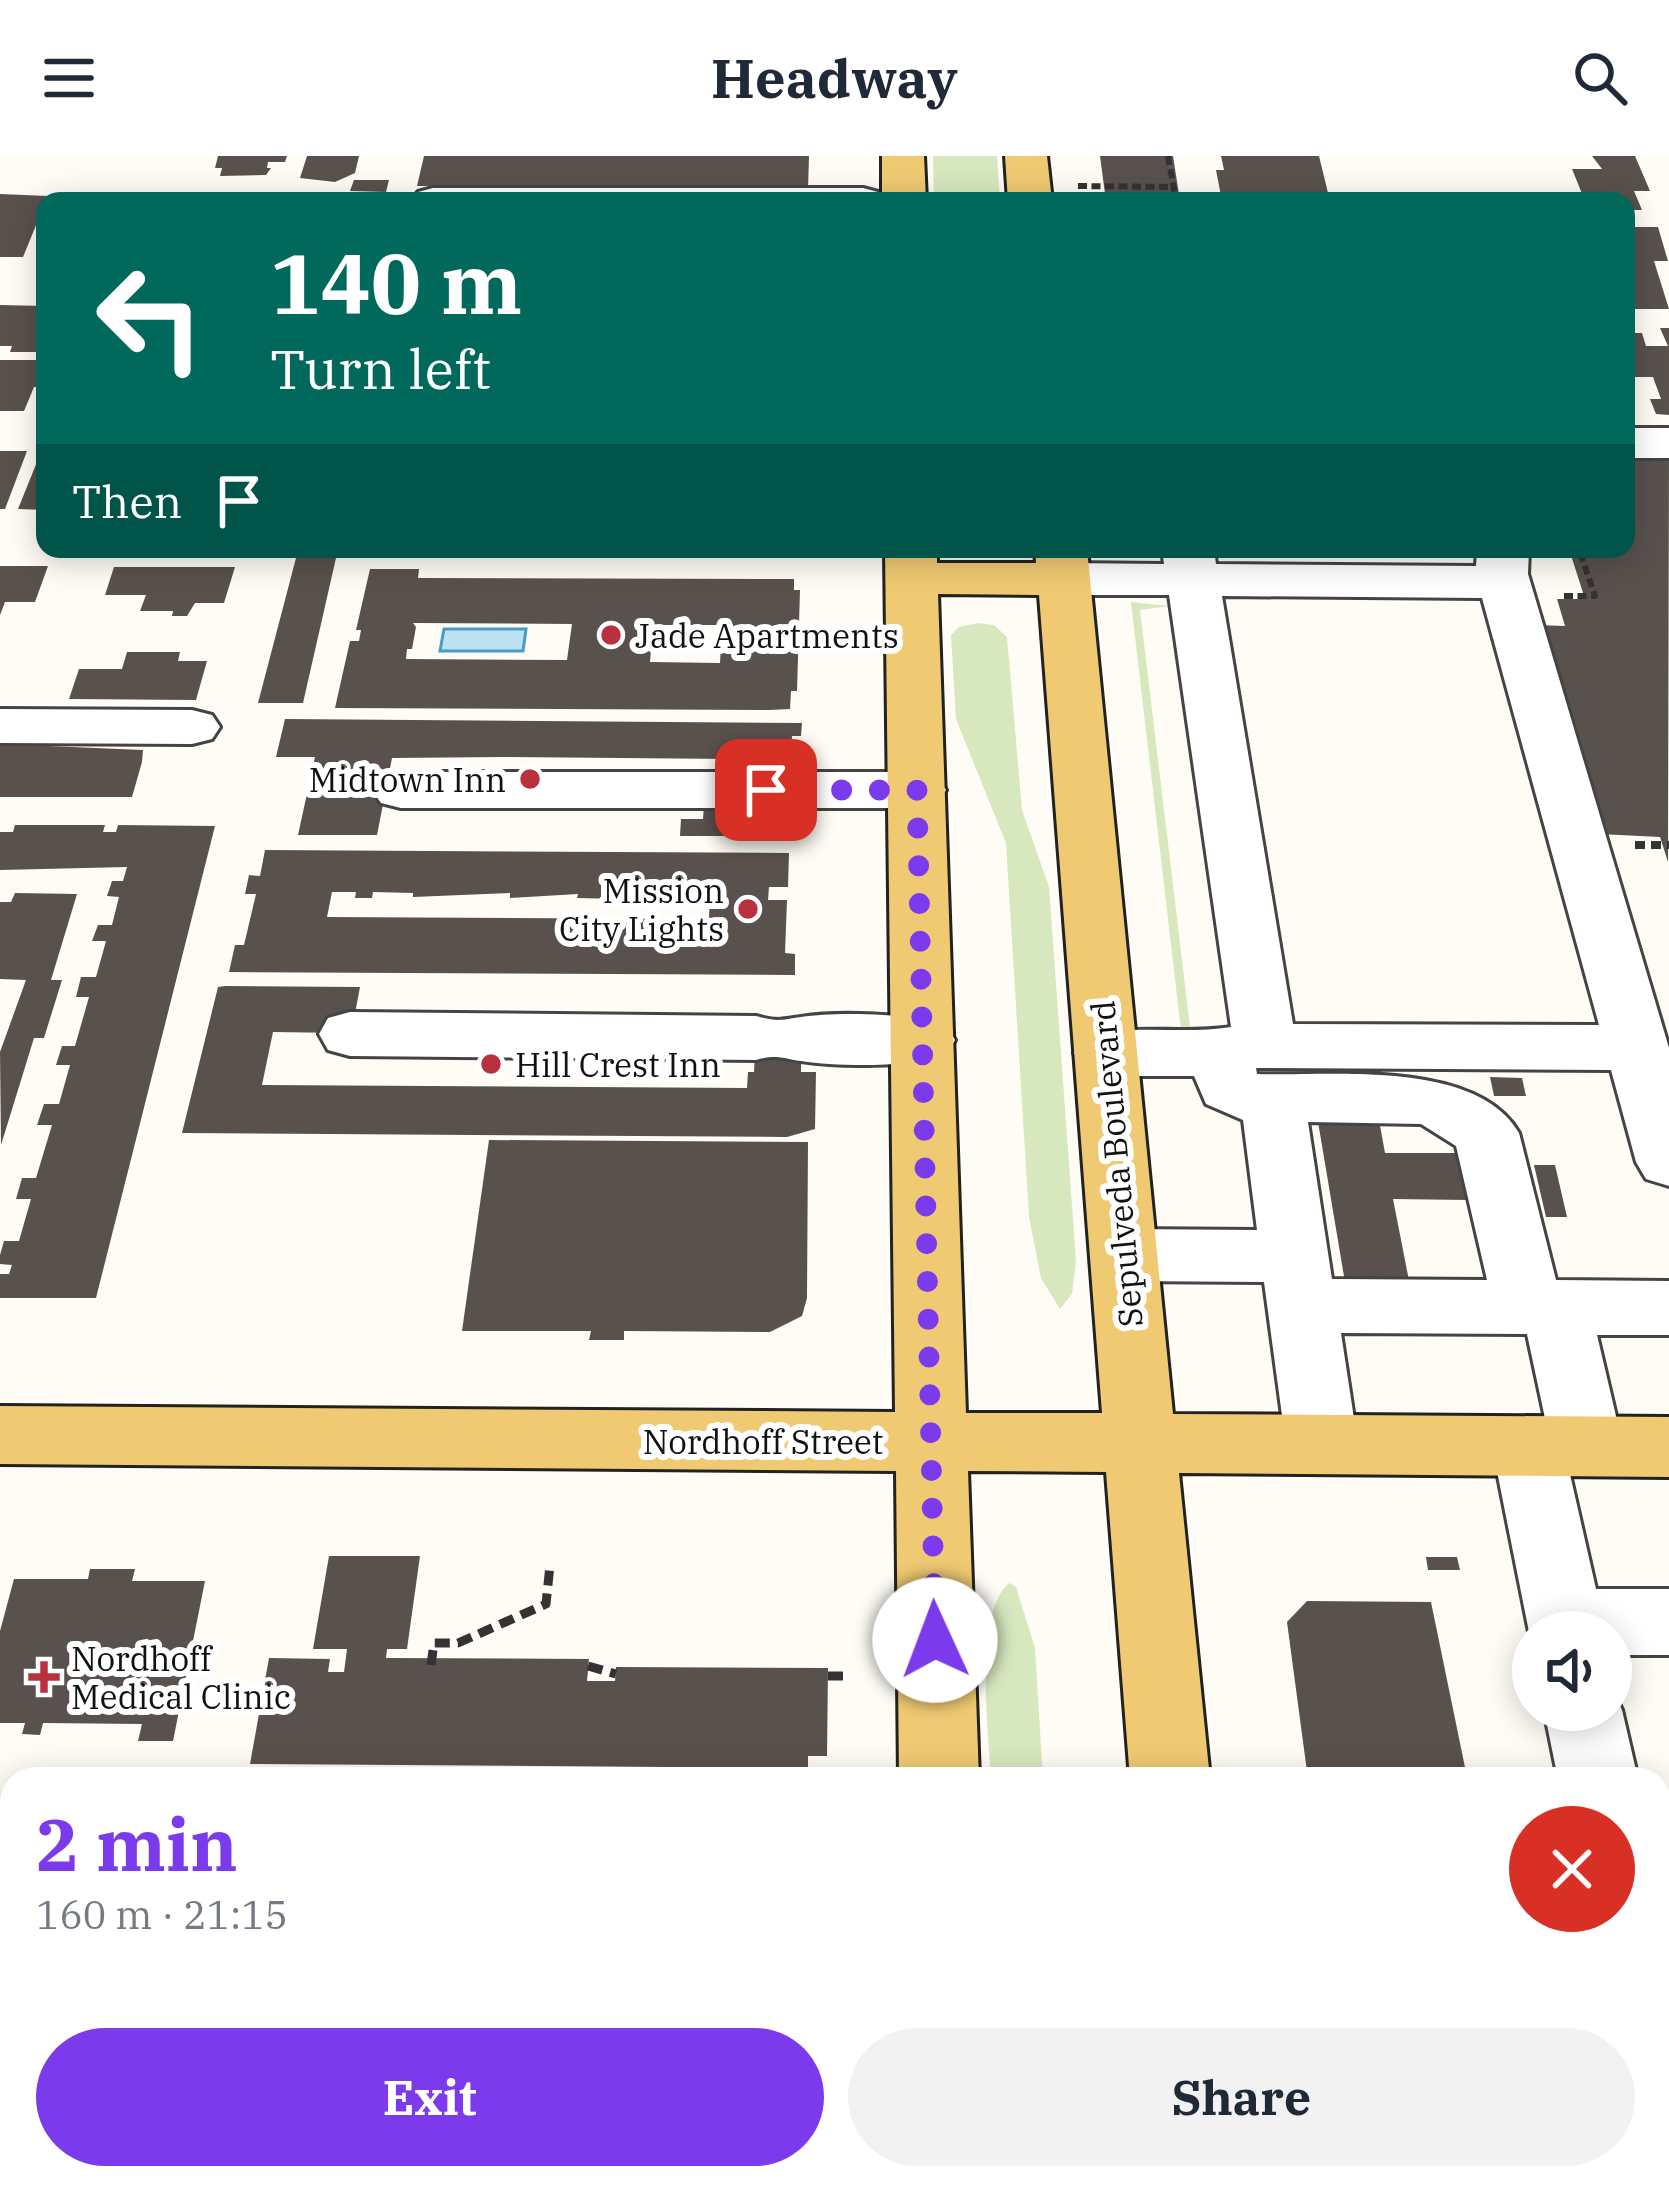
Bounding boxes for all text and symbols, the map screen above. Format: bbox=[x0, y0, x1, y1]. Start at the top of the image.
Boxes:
text: Headway bbox=[711, 43, 958, 113]
icon: menu bbox=[36, 45, 102, 111]
icon: search bbox=[1567, 45, 1633, 111]
text: 140 m bbox=[270, 228, 522, 337]
icon: left bbox=[72, 240, 228, 396]
text: Turn left bbox=[270, 334, 491, 404]
icon: arrive bbox=[206, 468, 272, 534]
text: Then bbox=[72, 472, 182, 530]
place label: Jade Apartments bbox=[635, 614, 899, 657]
marker: Jade Apartments bbox=[598, 622, 624, 648]
pin bbox=[715, 739, 817, 841]
icon: arrive bbox=[733, 757, 799, 823]
place label: Midtown Inn bbox=[309, 758, 506, 801]
marker: Midtown Inn bbox=[517, 766, 543, 792]
place label: Mission City Lights bbox=[559, 869, 724, 950]
marker: Mission City Lights bbox=[735, 896, 761, 922]
street label: Sepulveda Boulevard bbox=[1080, 999, 1152, 1329]
place label: Hill Crest Inn bbox=[515, 1043, 721, 1086]
marker: Hill Crest Inn bbox=[478, 1051, 504, 1077]
street label: Nordhoff Street bbox=[643, 1420, 883, 1463]
position arrow bbox=[872, 1577, 998, 1703]
map controls bbox=[1512, 1611, 1632, 1731]
button: sound bbox=[1512, 1611, 1632, 1731]
place label: Nordhoff Medical Clinic bbox=[71, 1637, 291, 1718]
marker: Nordhoff Medical Clinic bbox=[28, 1661, 60, 1693]
text: 2 min bbox=[36, 1797, 238, 1891]
button: close bbox=[1509, 1806, 1635, 1932]
text: 160 m · 21:15 bbox=[36, 1889, 288, 1940]
button: Exit bbox=[36, 2028, 824, 2166]
button: Share bbox=[848, 2028, 1635, 2166]

